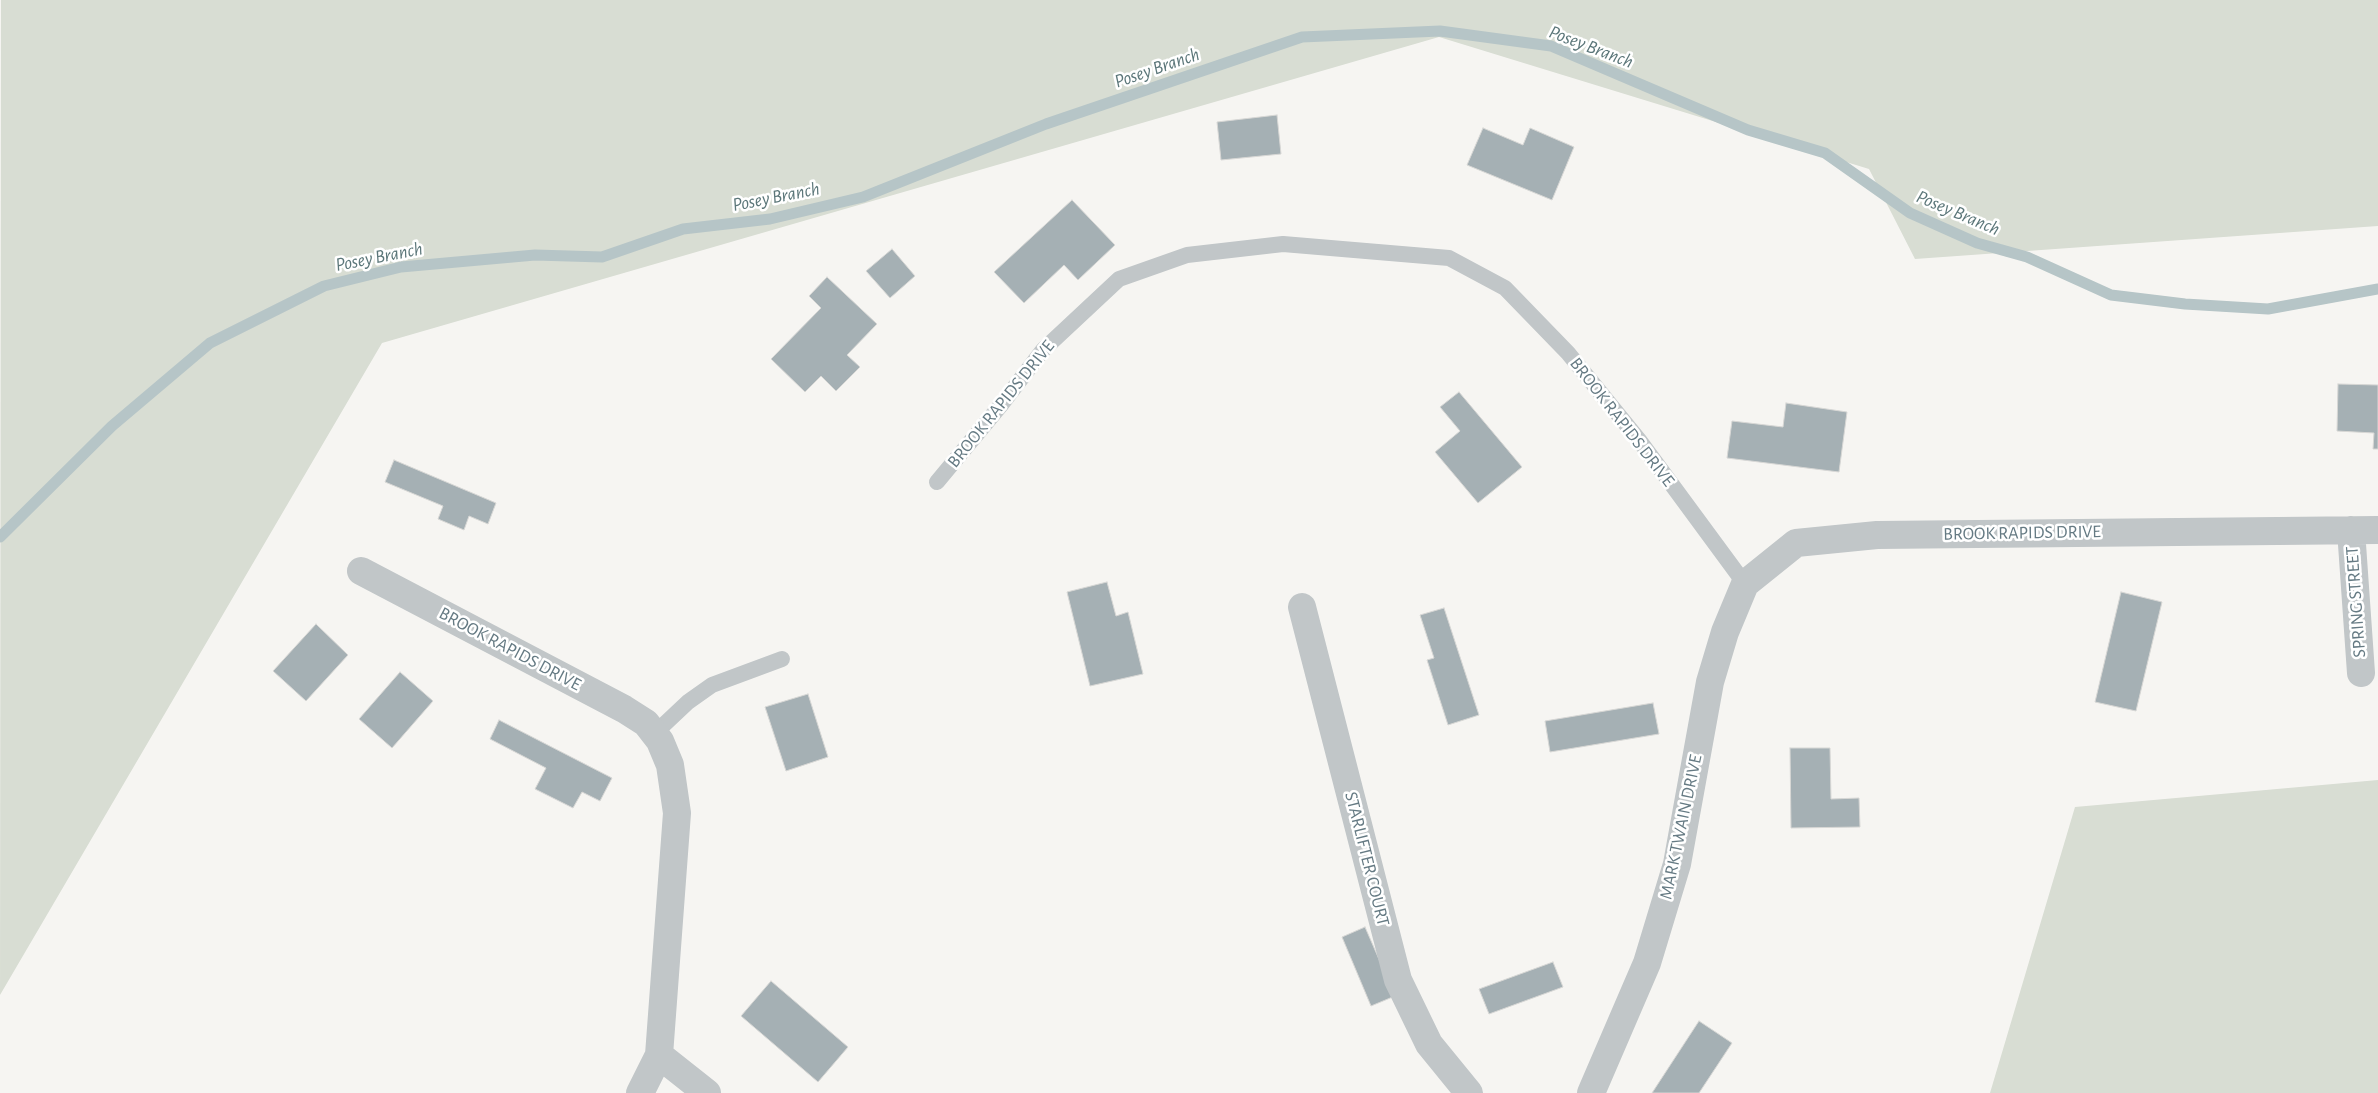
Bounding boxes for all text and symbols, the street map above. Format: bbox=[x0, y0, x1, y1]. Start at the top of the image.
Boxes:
water label: Posey Branch bbox=[1546, 20, 1636, 74]
water label: Posey Branch bbox=[1111, 43, 1203, 93]
water label: Posey Branch bbox=[730, 177, 822, 217]
water label: Posey Branch bbox=[1913, 185, 2003, 241]
water label: Posey Branch bbox=[333, 237, 425, 277]
street label: BROOK RAPIDS DRIVE bbox=[943, 336, 1059, 472]
street label: BROOK RAPIDS DRIVE bbox=[1565, 353, 1679, 491]
street label: BROOK RAPIDS DRIVE bbox=[1943, 521, 2101, 545]
street label: SPRING STREET bbox=[2341, 546, 2371, 658]
street label: BROOK RAPIDS DRIVE bbox=[435, 602, 585, 696]
street label: MARK TWAIN DRIVE bbox=[1655, 753, 1707, 901]
street label: STARLIFTER COURT bbox=[1340, 790, 1394, 928]

